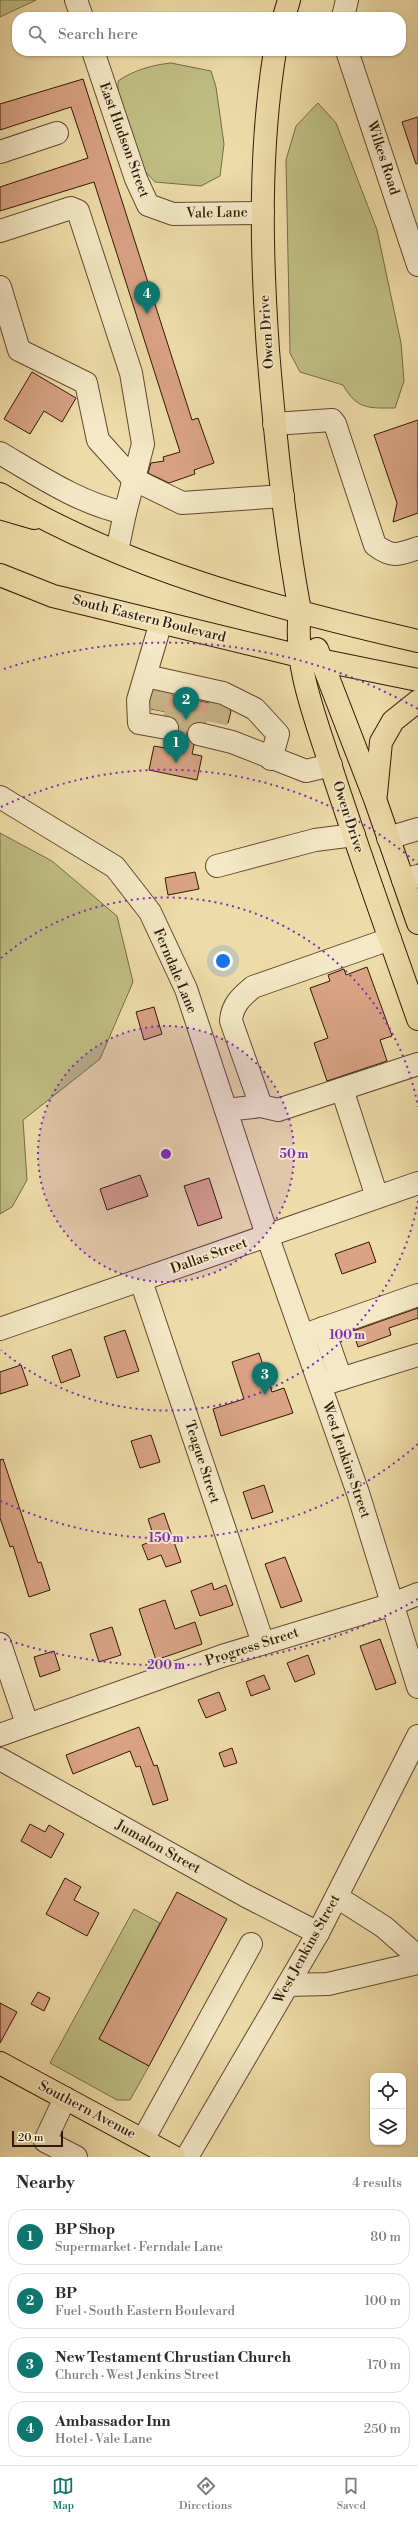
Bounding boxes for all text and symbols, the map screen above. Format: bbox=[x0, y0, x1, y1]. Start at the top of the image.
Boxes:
search box bbox=[12, 12, 406, 56]
icon: search bbox=[26, 23, 48, 45]
text: Search here bbox=[58, 25, 138, 44]
street label: East Hudson Street bbox=[95, 80, 153, 200]
street label: Wilkes Road bbox=[362, 118, 403, 197]
street label: Vale Lane bbox=[185, 203, 248, 223]
pin: 4 bbox=[134, 281, 160, 314]
street label: Owen Drive bbox=[255, 294, 279, 370]
street label: South Eastern Boulevard bbox=[70, 591, 228, 647]
pin: 2 bbox=[173, 687, 199, 720]
pin: 1 bbox=[163, 730, 189, 763]
street label: Owen Drive bbox=[328, 779, 368, 855]
street label: Ferndale Lane bbox=[149, 926, 201, 1016]
your location bbox=[213, 951, 233, 971]
centre of rings bbox=[159, 1147, 173, 1161]
text: 50 m bbox=[279, 1147, 309, 1162]
street label: Dallas Street bbox=[168, 1234, 250, 1278]
text: 100 m bbox=[329, 1328, 365, 1343]
pin: 3 bbox=[252, 1362, 278, 1395]
street label: West Jenkins Street bbox=[317, 1399, 374, 1520]
street label: Teague Street bbox=[180, 1418, 224, 1506]
text: 150 m bbox=[149, 1531, 183, 1546]
street label: Progress Street bbox=[203, 1623, 301, 1671]
text: 200 m bbox=[147, 1658, 185, 1673]
street label: Jumalon Street bbox=[111, 1816, 204, 1878]
street label: West Jenkins Street bbox=[269, 1891, 344, 2007]
map controls bbox=[370, 2073, 406, 2145]
button: locate bbox=[370, 2073, 406, 2109]
street label: Southern Avenue bbox=[35, 2077, 139, 2143]
button: layers bbox=[370, 2109, 406, 2145]
scale bar bbox=[12, 2129, 63, 2148]
text: 20 m bbox=[18, 2131, 43, 2145]
text: Nearby bbox=[16, 2172, 75, 2194]
text: 4 results bbox=[352, 2175, 402, 2191]
text: BP Shop bbox=[55, 2220, 115, 2239]
text: 1 bbox=[27, 2229, 33, 2245]
text: 80 m bbox=[370, 2229, 401, 2245]
text: Supermarket · Ferndale Lane bbox=[55, 2239, 223, 2255]
text: BP bbox=[55, 2284, 77, 2303]
text: 2 bbox=[26, 2293, 34, 2309]
text: 100 m bbox=[365, 2293, 401, 2309]
text: Fuel · South Eastern Boulevard bbox=[55, 2303, 235, 2319]
text: New Testament Chrustian Church bbox=[55, 2348, 291, 2367]
text: 3 bbox=[26, 2357, 34, 2373]
text: 170 m bbox=[367, 2357, 401, 2373]
text: Church · West Jenkins Street bbox=[55, 2367, 219, 2383]
text: Ambassador Inn bbox=[55, 2412, 170, 2431]
text: 4 bbox=[26, 2421, 34, 2437]
text: 250 m bbox=[364, 2421, 401, 2437]
text: Hotel · Vale Lane bbox=[55, 2431, 152, 2447]
tab: Map bbox=[52, 2475, 74, 2513]
tab: Directions bbox=[179, 2475, 232, 2513]
tab: Saved bbox=[337, 2475, 366, 2513]

